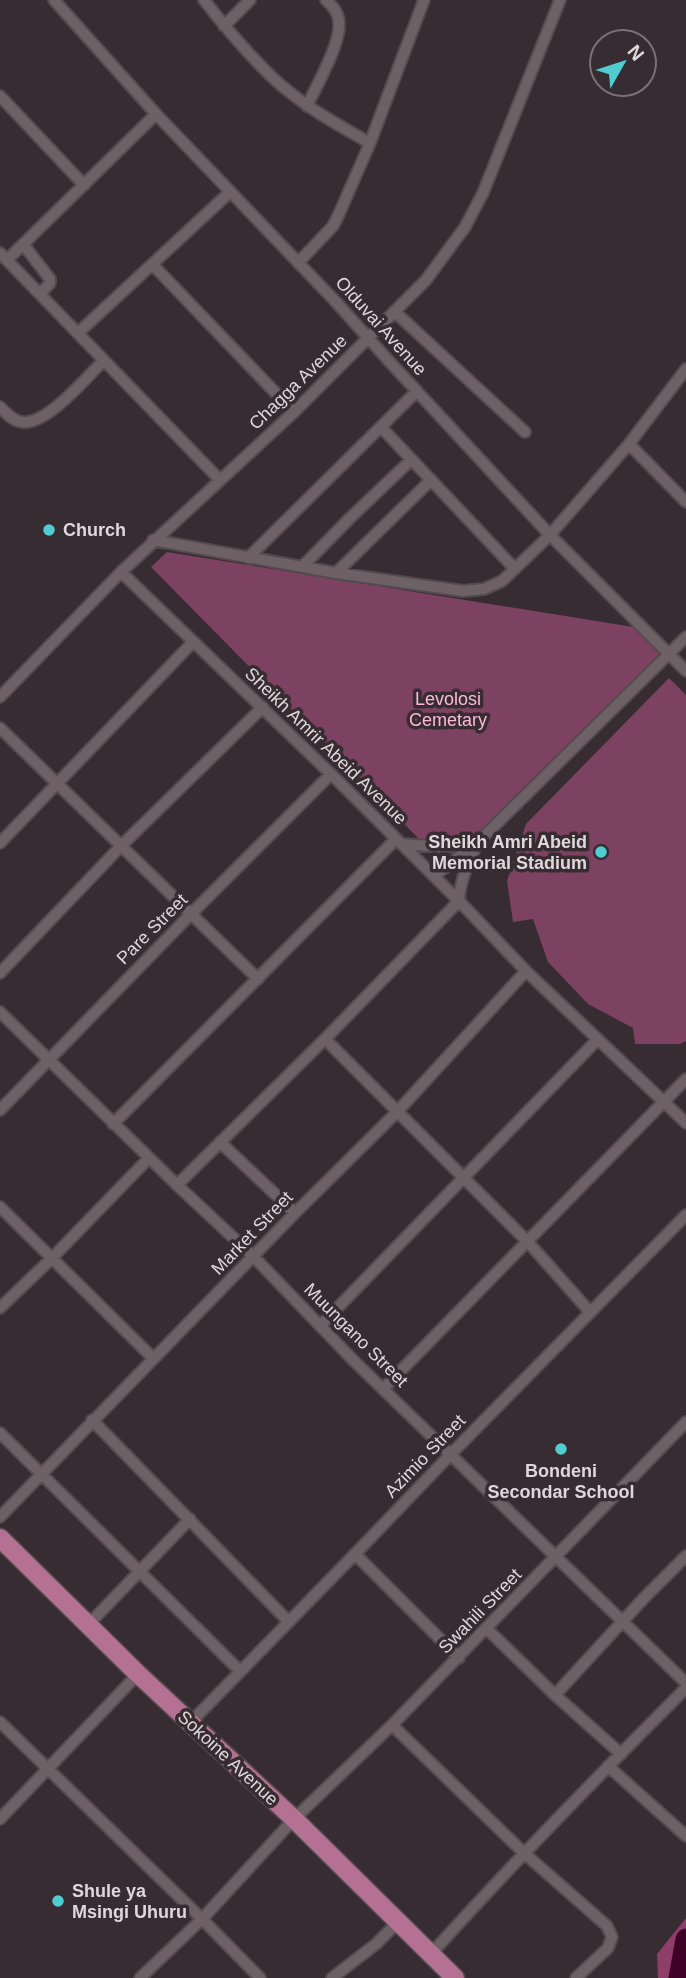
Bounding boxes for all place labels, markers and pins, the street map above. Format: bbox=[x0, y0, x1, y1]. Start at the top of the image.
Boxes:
place label: Church bbox=[63, 520, 126, 540]
marker: Church bbox=[41, 522, 57, 538]
place label: Sheikh Amri Abeid Memorial Stadium bbox=[428, 832, 587, 873]
marker: Sheikh Amri Abeid Memorial Stadium bbox=[593, 844, 609, 860]
marker: Bondeni Secondar School bbox=[553, 1441, 569, 1457]
place label: Bondeni Secondar School bbox=[487, 1461, 635, 1502]
place label: Shule ya Msingi Uhuru bbox=[72, 1881, 187, 1922]
marker: Shule ya Msingi Uhuru bbox=[50, 1893, 66, 1909]

